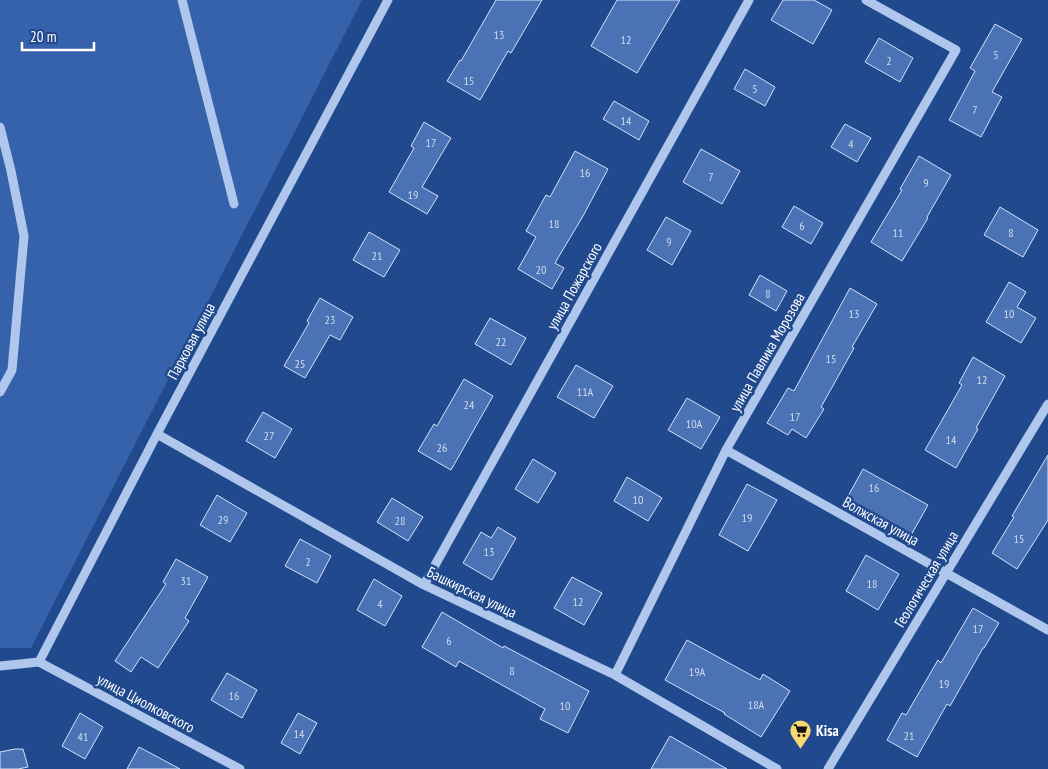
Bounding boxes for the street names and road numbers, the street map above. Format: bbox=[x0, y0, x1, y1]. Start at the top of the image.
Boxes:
street label: улица Пожарского bbox=[542, 239, 606, 333]
street label: улица Павлика Морозова bbox=[725, 289, 809, 415]
street label: Парковая улица bbox=[163, 299, 219, 383]
street label: Волжская улица bbox=[839, 492, 923, 550]
street label: Геологическая улица bbox=[890, 527, 962, 631]
street label: Башкирская улица bbox=[424, 562, 520, 622]
street label: улица Циолковского bbox=[94, 669, 198, 737]

